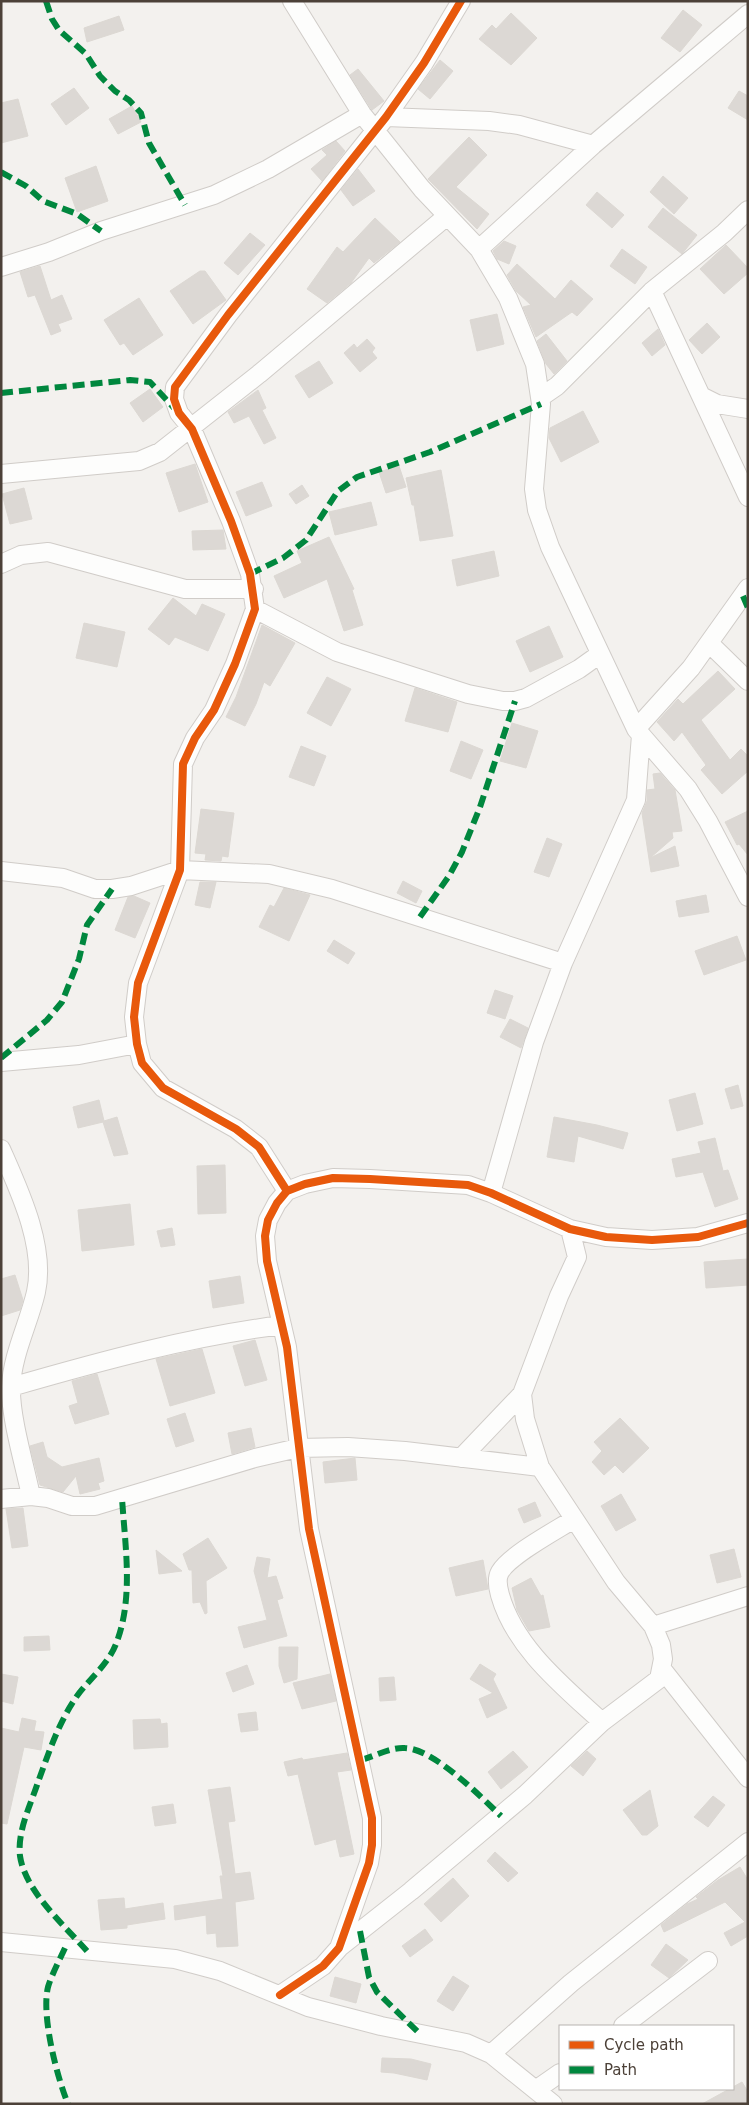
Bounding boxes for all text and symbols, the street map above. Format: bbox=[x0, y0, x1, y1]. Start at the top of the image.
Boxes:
legend bbox=[559, 2025, 734, 2090]
text: Cycle path bbox=[604, 2036, 684, 2054]
text: Path bbox=[604, 2061, 637, 2079]

